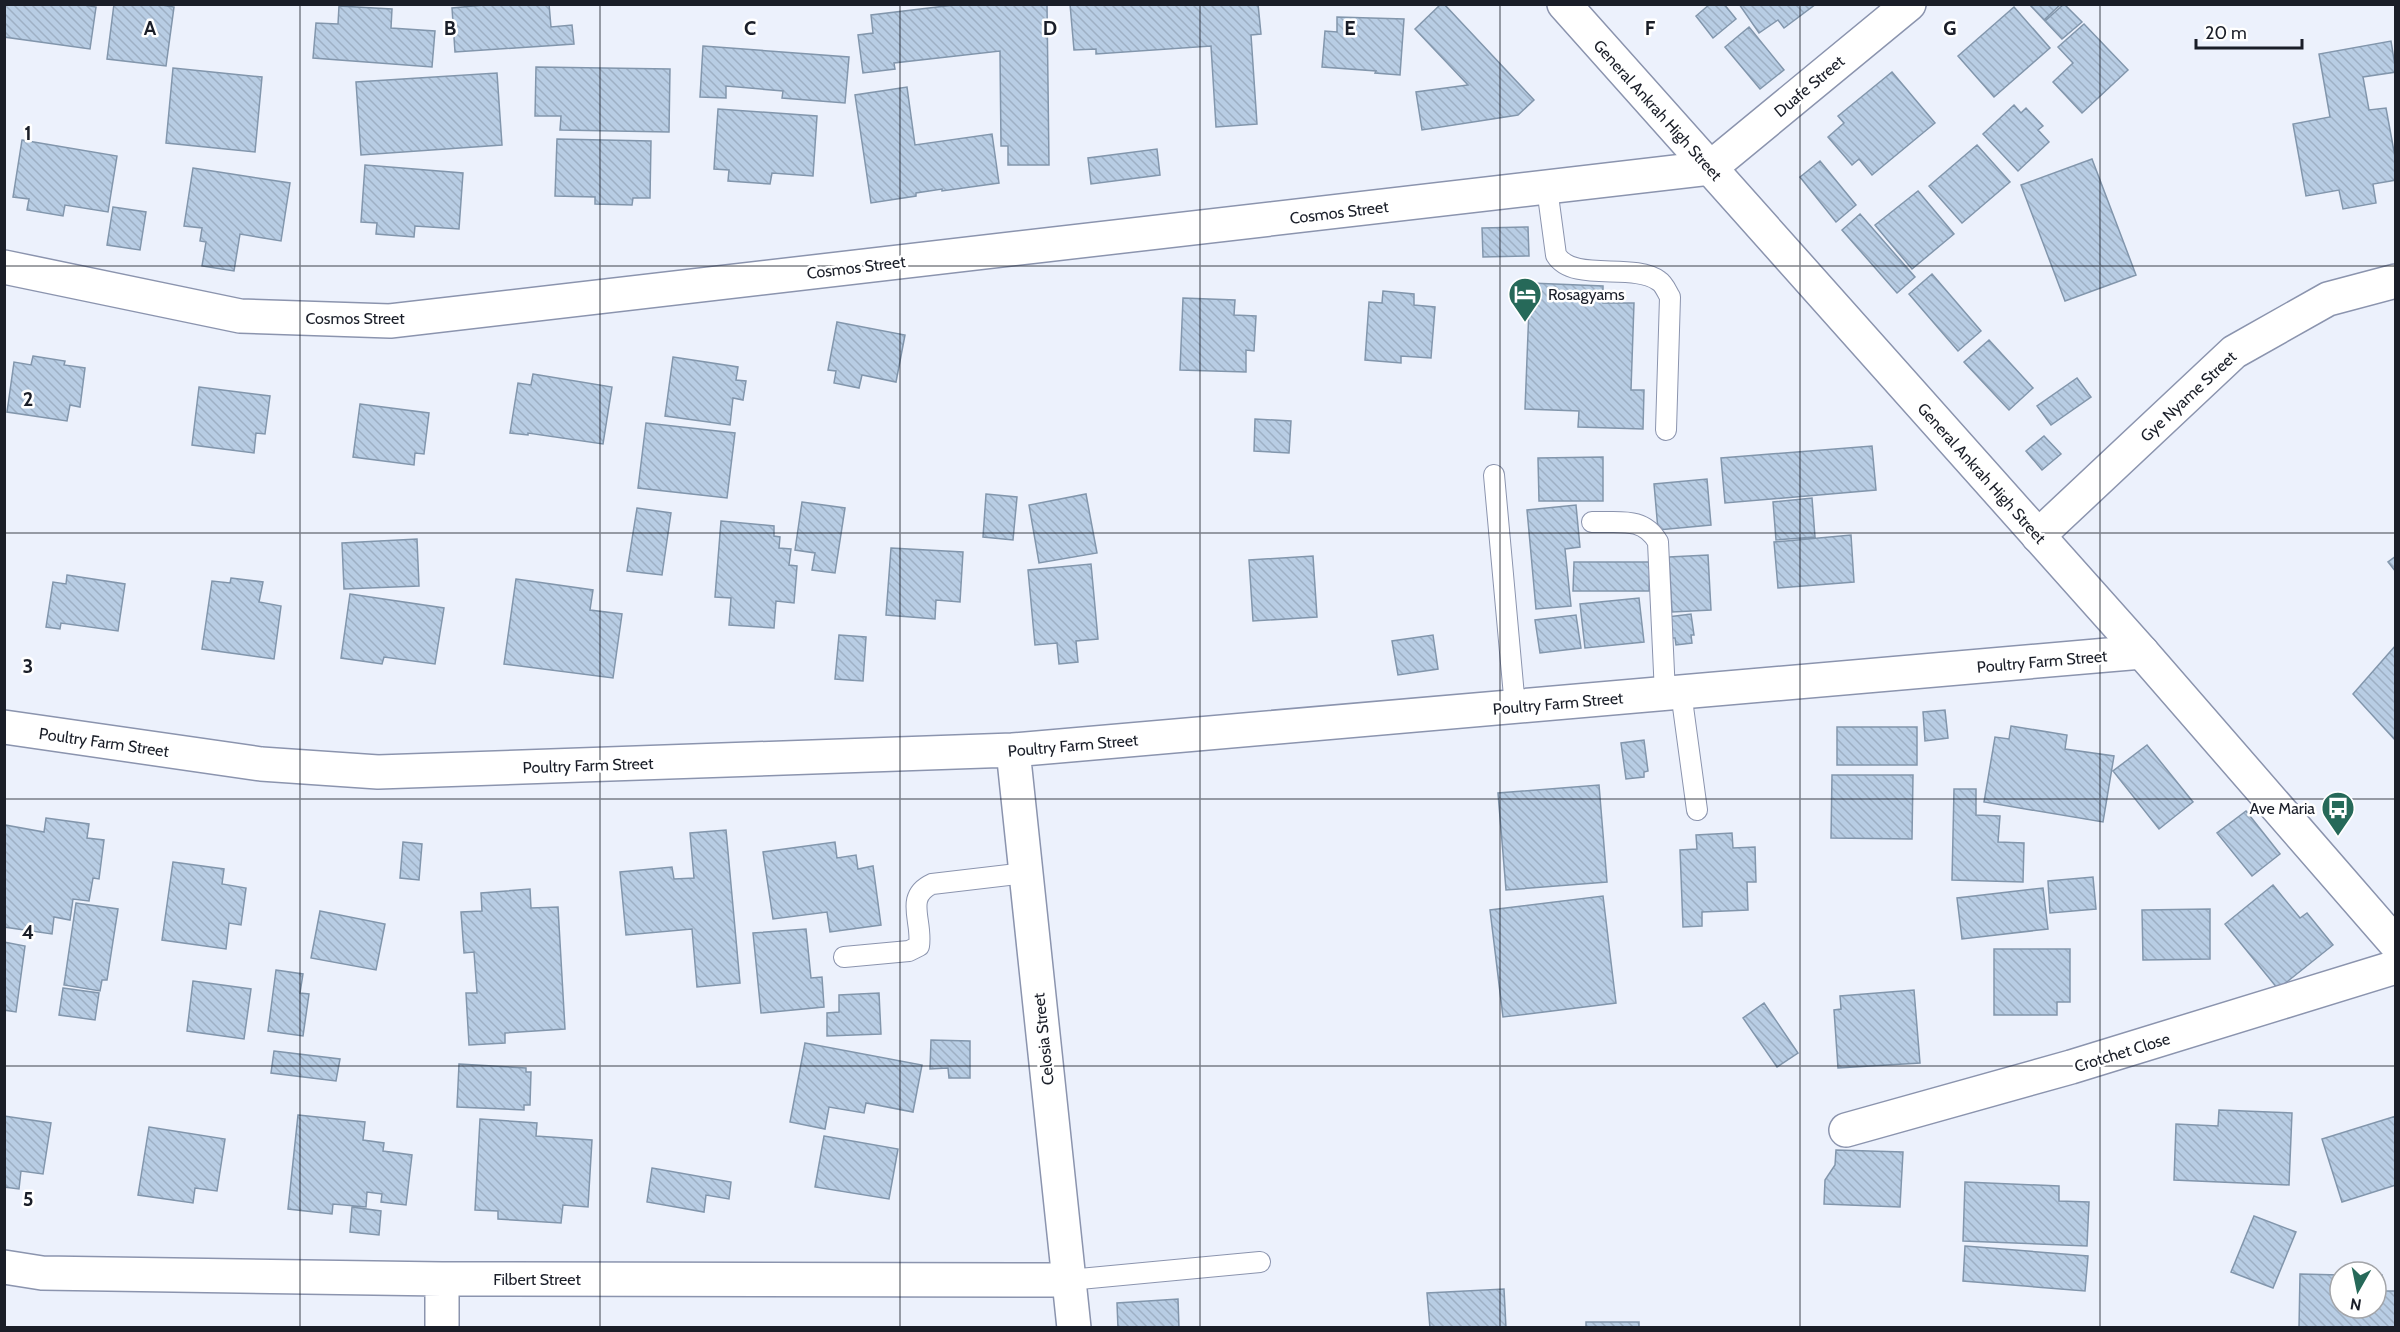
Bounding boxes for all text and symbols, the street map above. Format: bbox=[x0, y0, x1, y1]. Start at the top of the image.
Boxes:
scale bar bbox=[2196, 12, 2302, 50]
text: A bbox=[144, 16, 157, 40]
text: B bbox=[444, 16, 456, 40]
text: C bbox=[744, 16, 756, 40]
text: D bbox=[1043, 16, 1057, 40]
text: E bbox=[1344, 16, 1356, 40]
text: F bbox=[1645, 16, 1656, 40]
text: G bbox=[1943, 16, 1957, 40]
text: 20 m bbox=[2205, 22, 2247, 44]
street label: General Ankrah High Street bbox=[1589, 36, 1726, 185]
street label: Duafe Street bbox=[1770, 51, 1849, 121]
text: 1 bbox=[24, 121, 32, 145]
street label: Cosmos Street bbox=[1289, 197, 1390, 228]
street label: Cosmos Street bbox=[806, 252, 907, 283]
hotel icon: Rosagyams bbox=[1507, 276, 1543, 323]
place label: Rosagyams bbox=[1548, 285, 1625, 304]
street label: Cosmos Street bbox=[305, 309, 405, 328]
street label: Gye Nyame Street bbox=[2137, 347, 2241, 446]
text: 2 bbox=[23, 387, 33, 411]
street label: General Ankrah High Street bbox=[1913, 399, 2050, 548]
street label: Poultry Farm Street bbox=[1976, 646, 2109, 677]
text: 3 bbox=[23, 654, 33, 678]
street label: Poultry Farm Street bbox=[1492, 688, 1625, 719]
street label: Poultry Farm Street bbox=[38, 724, 171, 761]
street label: Poultry Farm Street bbox=[1007, 730, 1140, 761]
street label: Poultry Farm Street bbox=[522, 754, 654, 777]
bus stop icon: Ave Maria bbox=[2320, 790, 2356, 837]
place label: Ave Maria bbox=[2249, 799, 2315, 818]
text: 4 bbox=[22, 920, 34, 944]
street label: Celosia Street bbox=[1029, 991, 1058, 1086]
street label: Crotchet Close bbox=[2072, 1029, 2172, 1076]
text: 5 bbox=[23, 1187, 33, 1211]
north arrow bbox=[2328, 1260, 2388, 1320]
street label: Filbert Street bbox=[493, 1270, 581, 1289]
text: N bbox=[2349, 1294, 2363, 1315]

